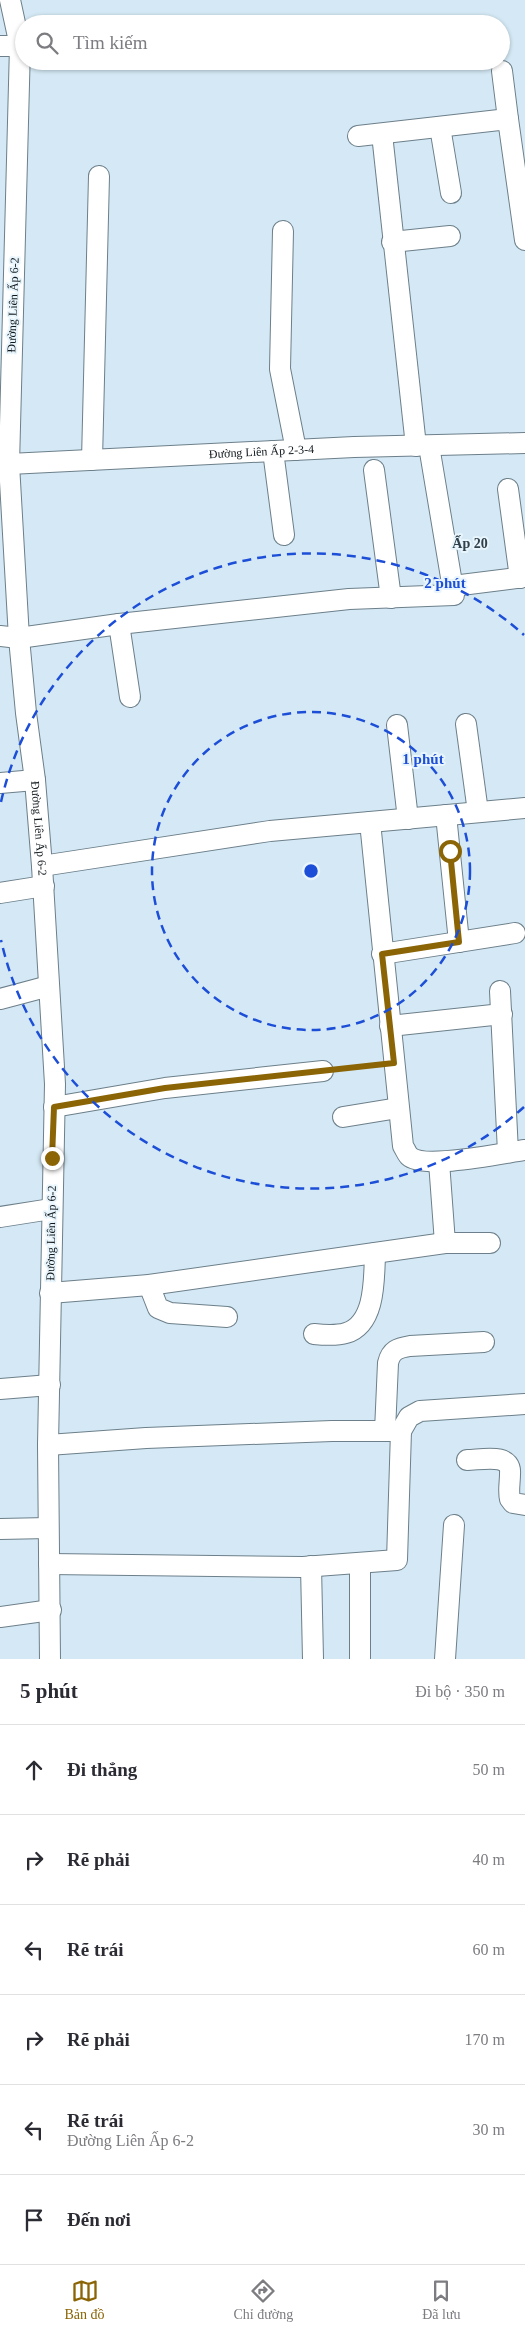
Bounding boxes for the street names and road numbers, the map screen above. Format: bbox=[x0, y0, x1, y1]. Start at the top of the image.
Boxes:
street label: Đường Liên Ấp 6-2 bbox=[3, 257, 22, 353]
street label: Đường Liên Ấp 2-3-4 bbox=[209, 442, 314, 461]
street label: Đường Liên Ấp 6-2 bbox=[28, 780, 50, 876]
street label: Đường Liên Ấp 6-2 bbox=[42, 1185, 59, 1281]

